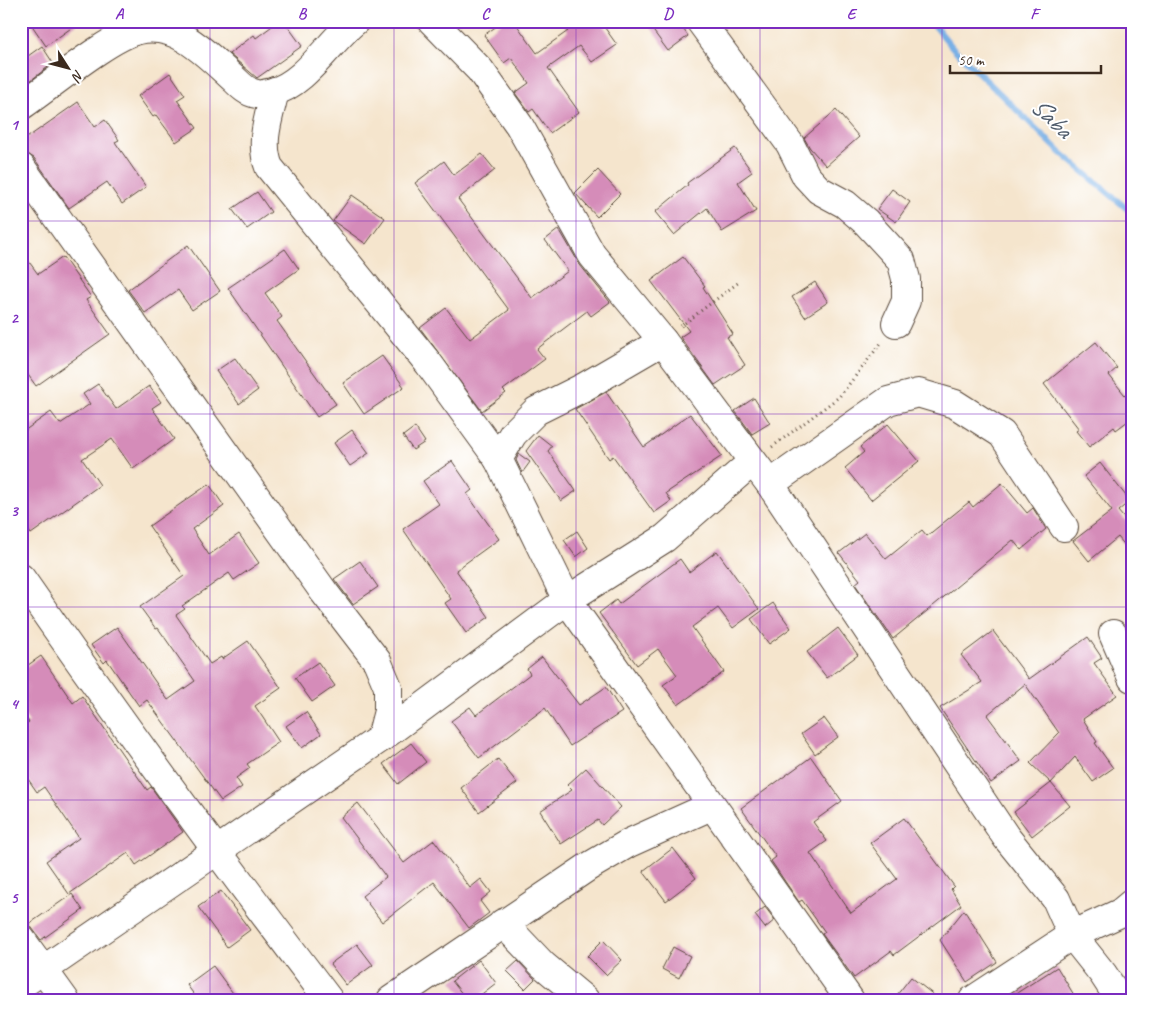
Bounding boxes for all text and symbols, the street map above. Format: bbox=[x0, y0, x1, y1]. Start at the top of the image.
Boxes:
text: A bbox=[115, 4, 125, 24]
text: B bbox=[298, 4, 308, 24]
text: C bbox=[481, 4, 491, 24]
text: D bbox=[663, 4, 674, 24]
text: E bbox=[847, 4, 858, 24]
text: F bbox=[1030, 4, 1041, 24]
north arrow bbox=[42, 42, 92, 92]
scale bar bbox=[950, 42, 1102, 74]
text: 50 m bbox=[958, 51, 985, 70]
text: N bbox=[67, 67, 88, 86]
water label: Saba bbox=[1024, 90, 1081, 147]
text: 1 bbox=[10, 115, 19, 135]
text: 2 bbox=[10, 308, 19, 328]
text: 3 bbox=[10, 501, 19, 521]
text: 4 bbox=[10, 694, 19, 714]
text: 5 bbox=[11, 888, 20, 908]

